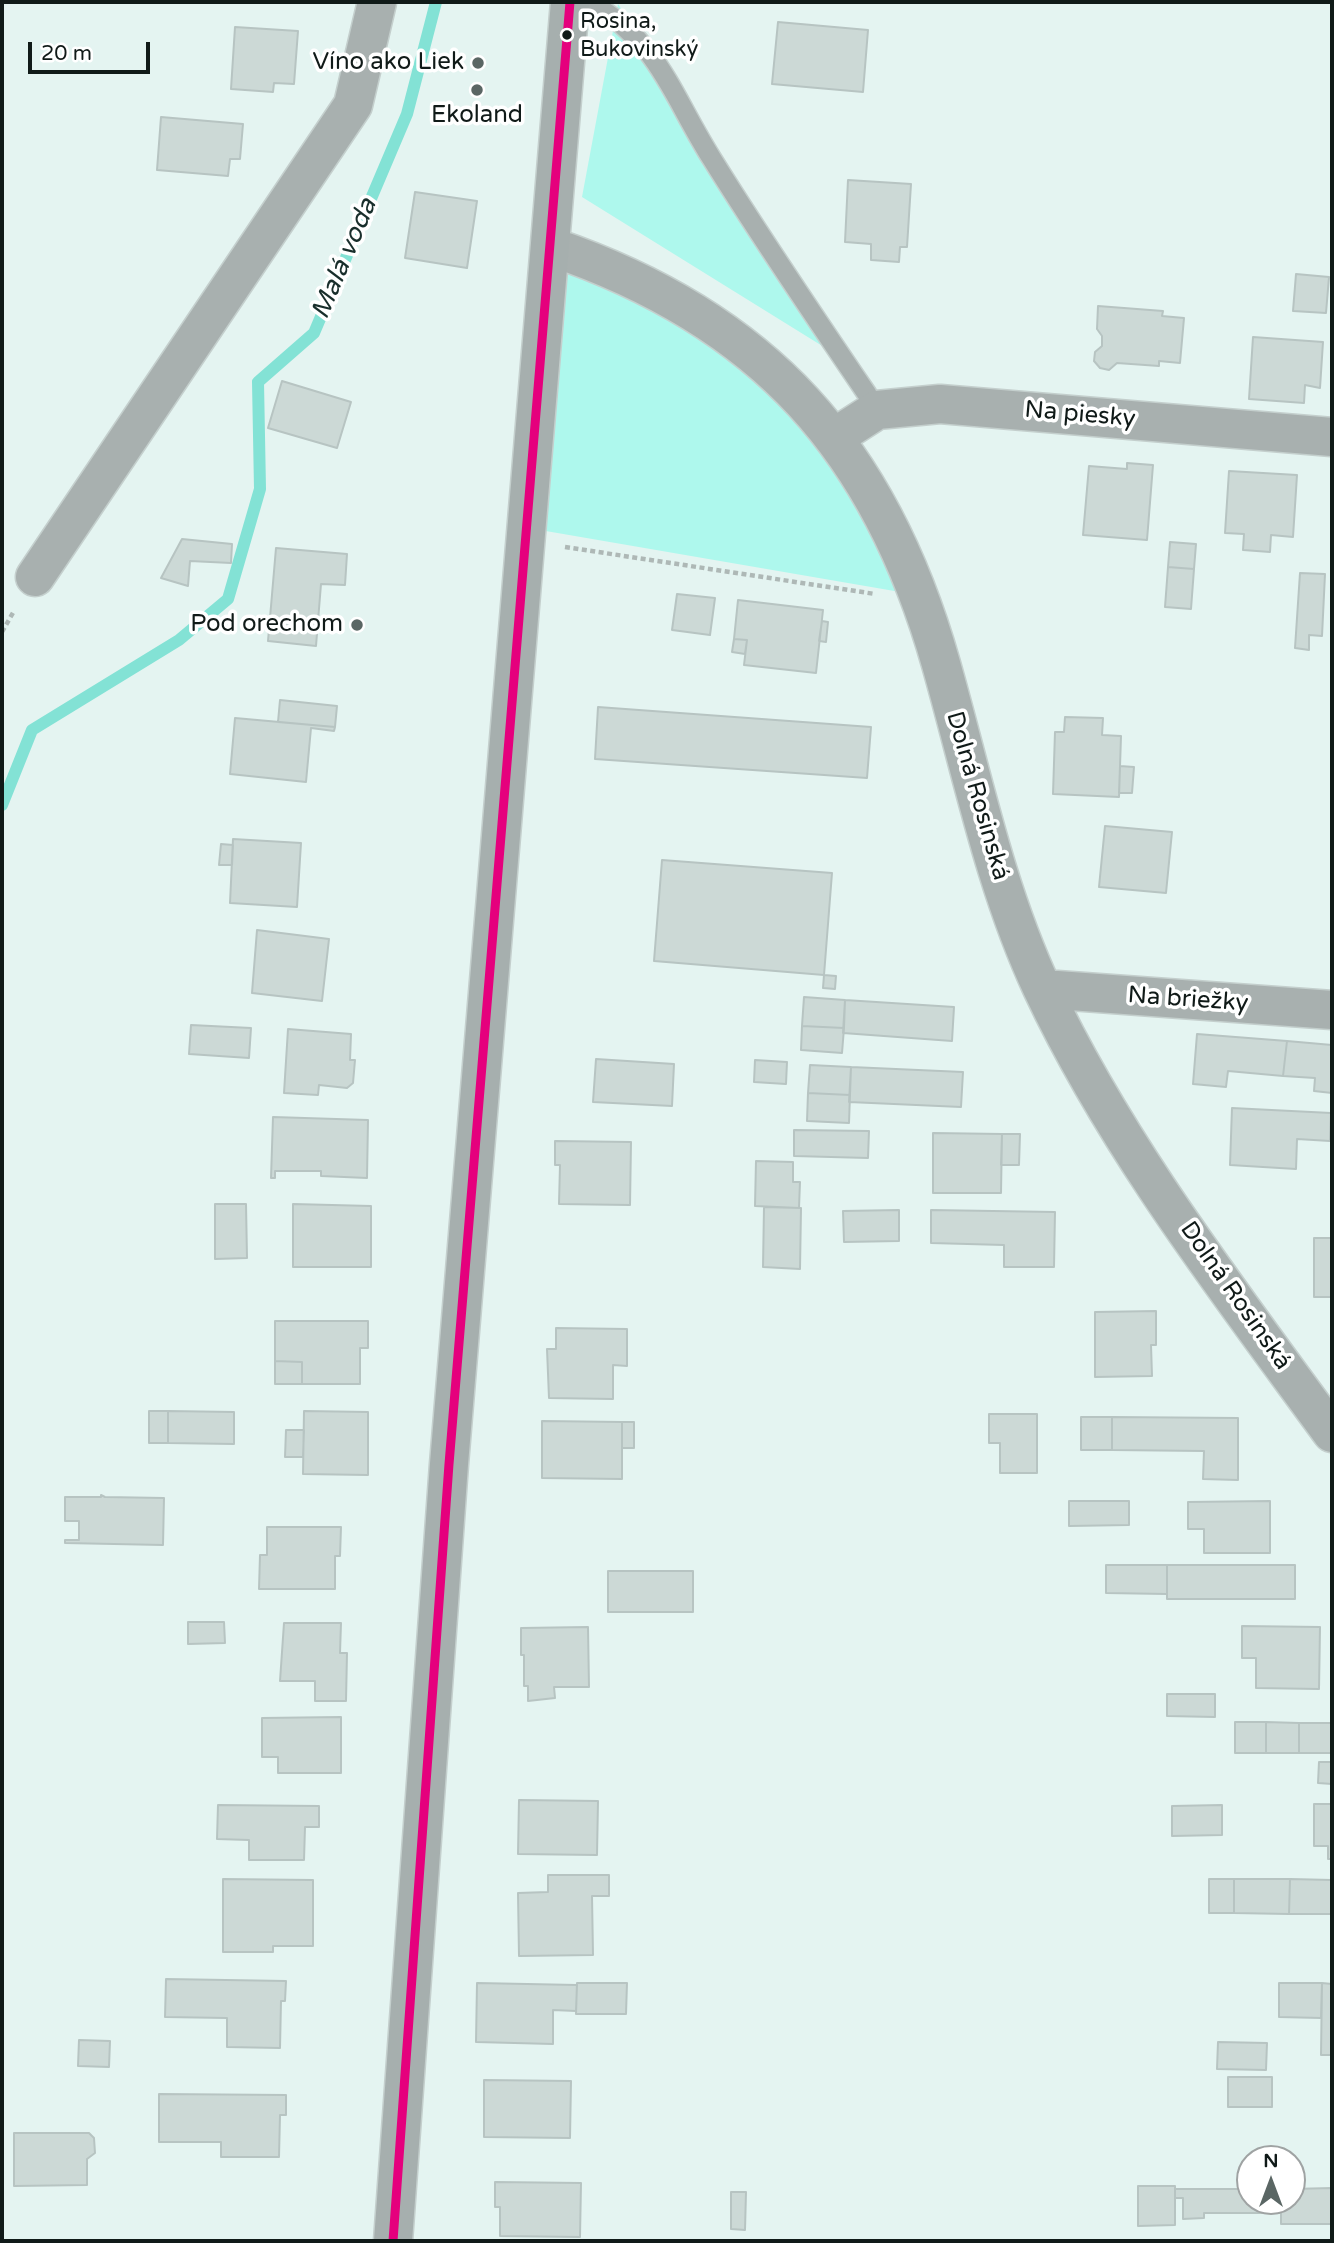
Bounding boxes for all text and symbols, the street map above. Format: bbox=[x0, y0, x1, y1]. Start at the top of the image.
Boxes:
place label: Rosina, Bukovinský bbox=[580, 9, 698, 60]
scale bar bbox=[32, 28, 154, 72]
marker: Rosina, Bukovinský bbox=[560, 28, 574, 42]
text: 20 m bbox=[41, 41, 92, 66]
place label: Víno ako Liek bbox=[313, 49, 464, 77]
marker: Víno ako Liek bbox=[470, 55, 486, 71]
marker: Ekoland bbox=[469, 82, 485, 98]
place label: Ekoland bbox=[431, 102, 523, 130]
water label: Malá voda bbox=[306, 194, 384, 324]
street label: Na piesky bbox=[1023, 396, 1137, 434]
place label: Pod orechom bbox=[190, 611, 343, 639]
marker: Pod orechom bbox=[349, 617, 365, 633]
street label: Dolná Rosinská bbox=[939, 708, 1015, 884]
street label: Na briežky bbox=[1127, 981, 1249, 1019]
street label: Dolná Rosinská bbox=[1173, 1216, 1297, 1376]
north arrow bbox=[1236, 2145, 1306, 2215]
text: N bbox=[1263, 2150, 1279, 2172]

